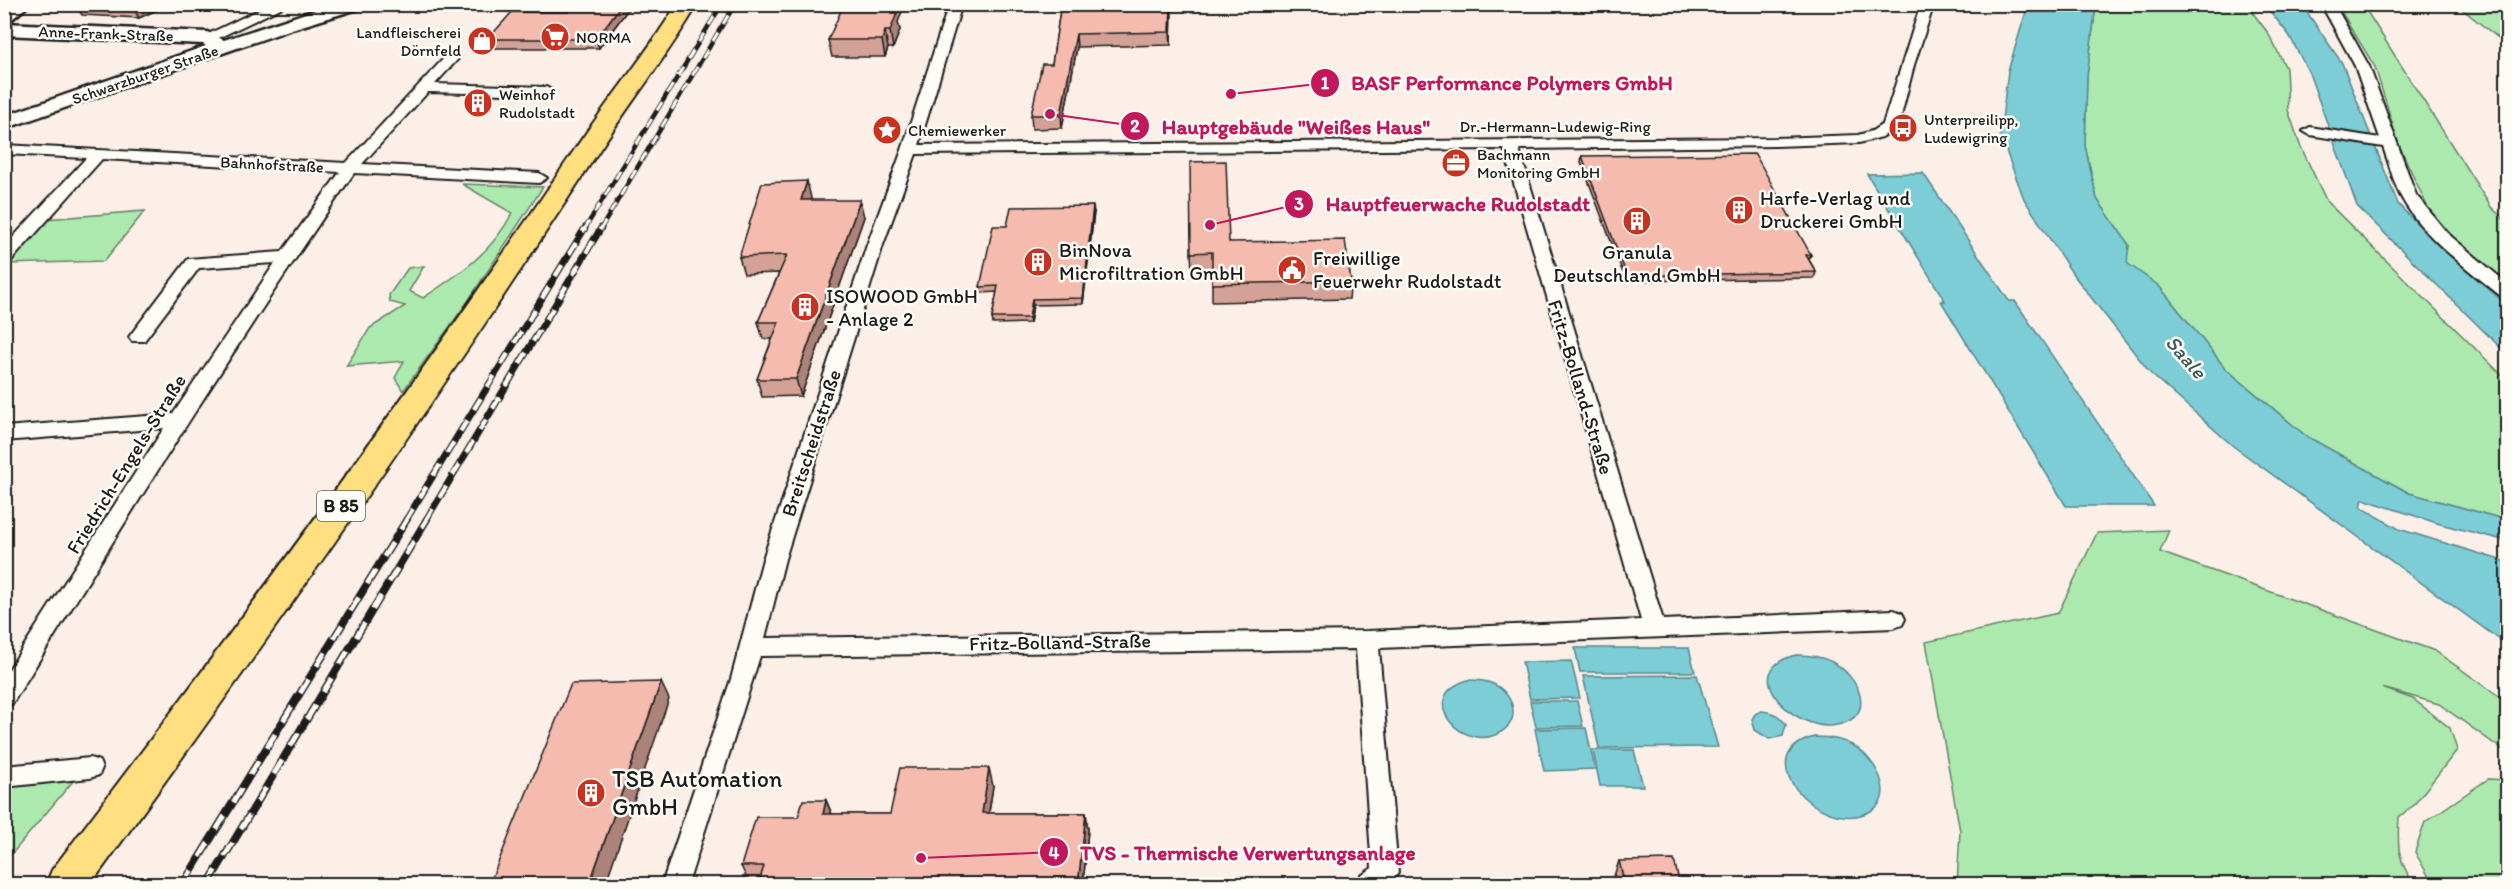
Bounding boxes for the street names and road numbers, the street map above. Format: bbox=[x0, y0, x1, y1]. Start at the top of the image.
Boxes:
street label: Anne-Frank-Straße bbox=[38, 22, 174, 45]
street label: Schwarzburger Straße bbox=[69, 40, 221, 108]
street label: Dr.-Hermann-Ludewig-Ring bbox=[1459, 117, 1651, 136]
street label: Bahnhofstraße bbox=[220, 152, 324, 177]
street label: Fritz-Bolland-Straße bbox=[1543, 297, 1619, 477]
street label: Breitscheidstraße bbox=[776, 366, 846, 520]
street label: Friedrich-Engels-Straße bbox=[61, 370, 191, 558]
road number: B 85 bbox=[317, 491, 365, 521]
street label: Fritz-Bolland-Straße bbox=[969, 628, 1151, 656]

